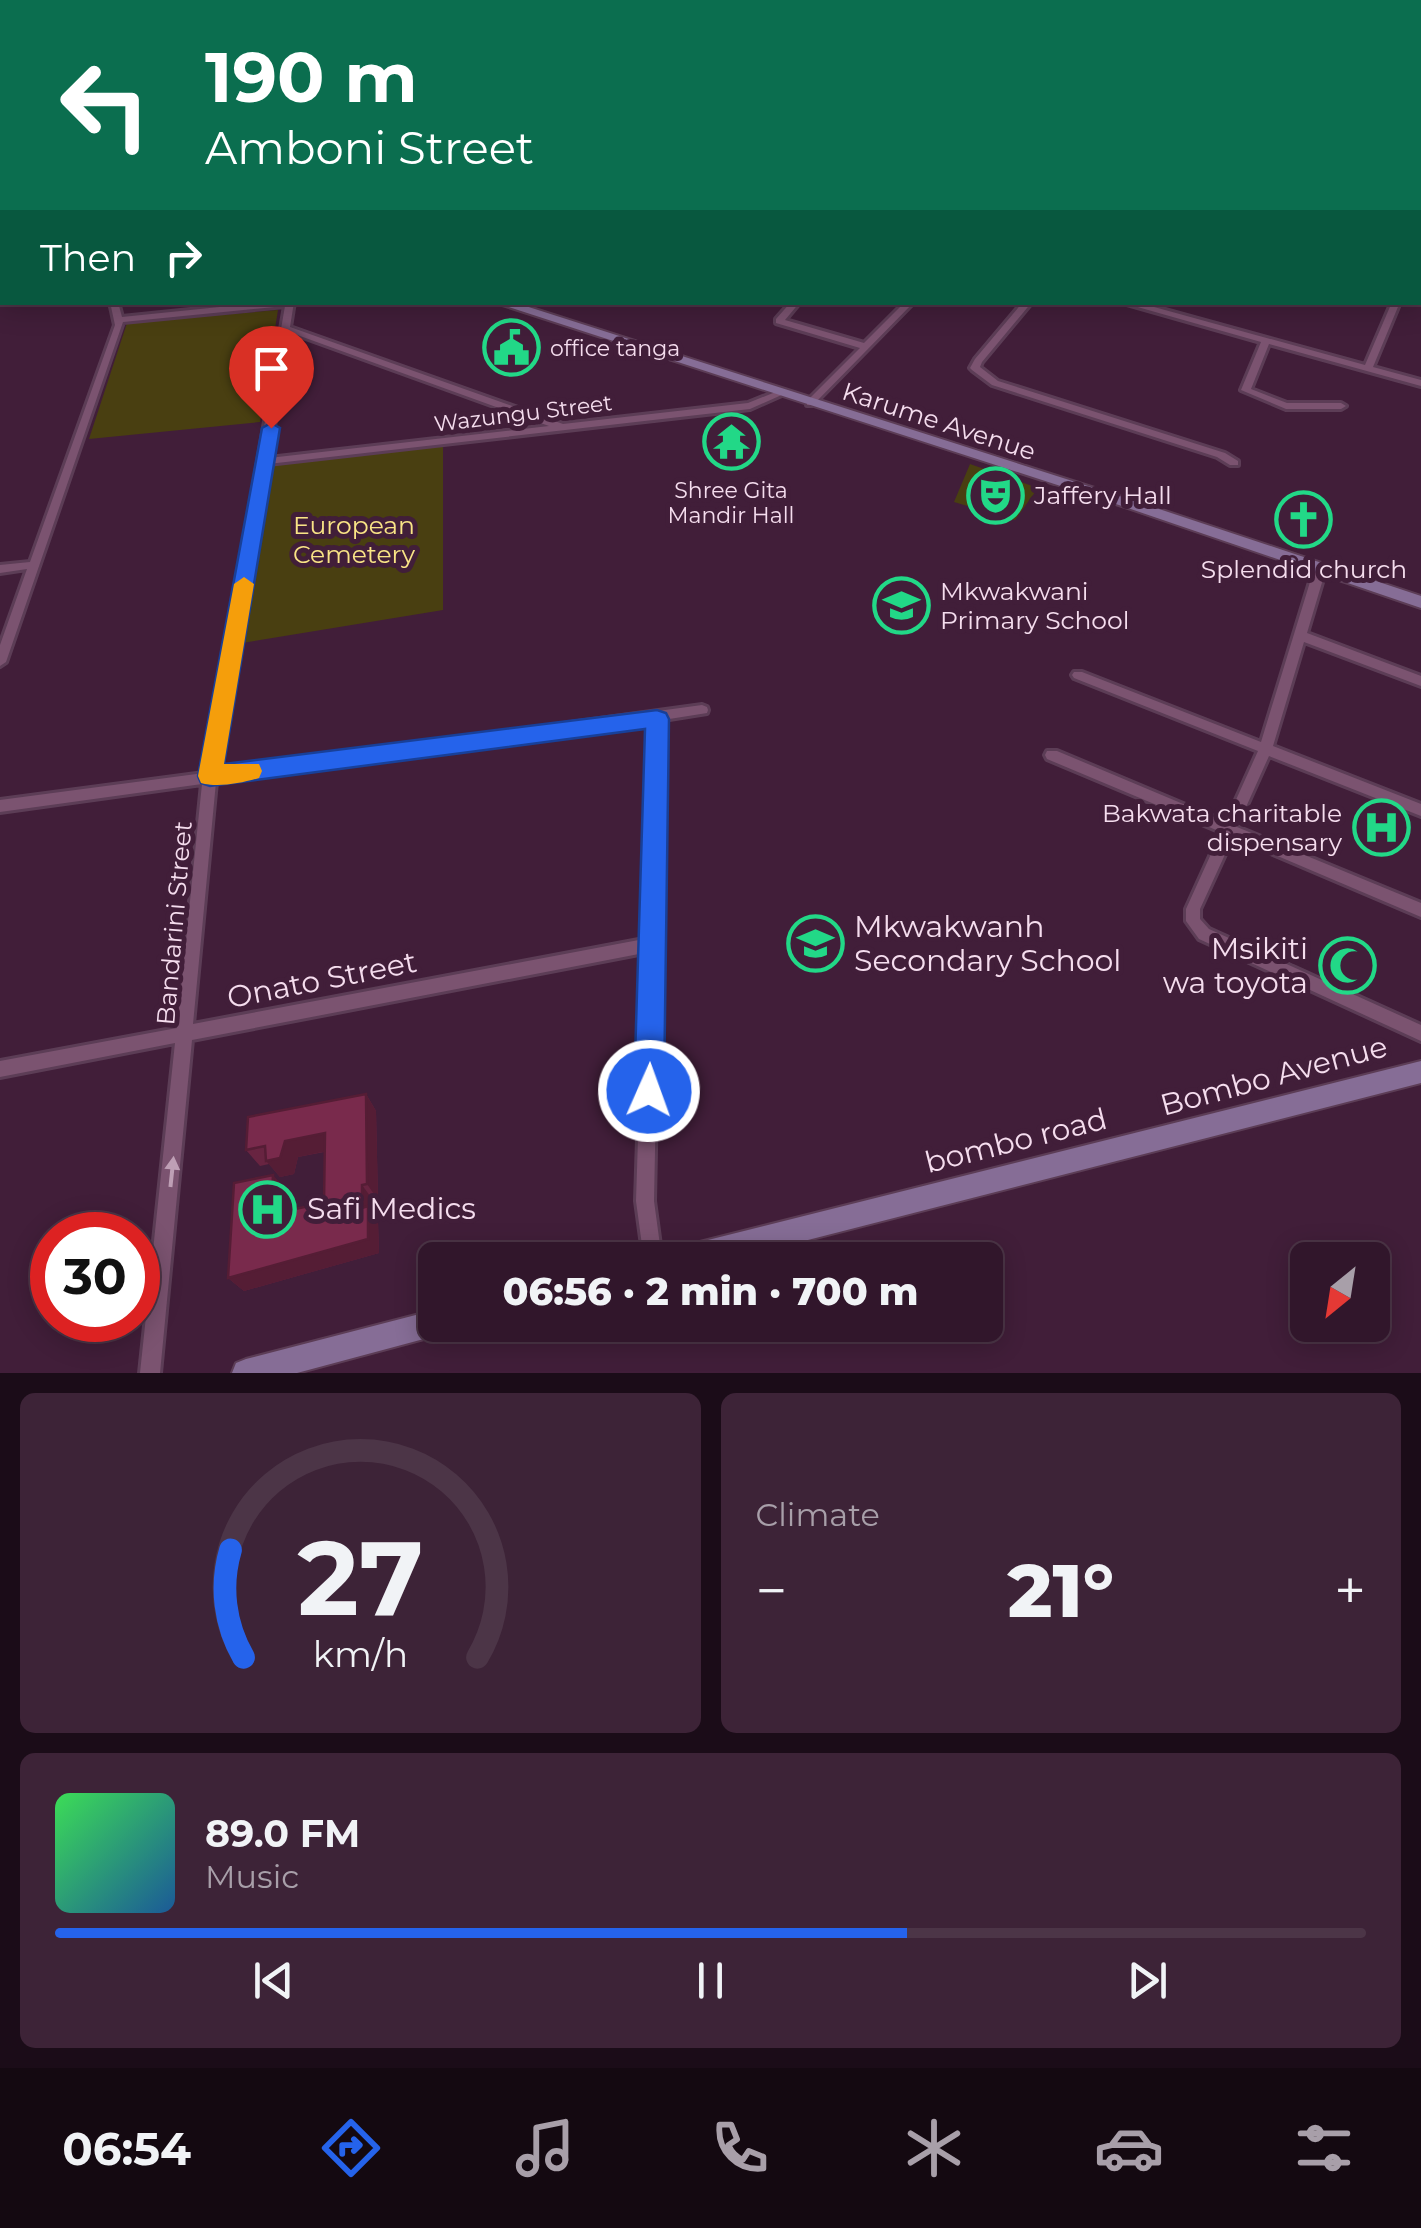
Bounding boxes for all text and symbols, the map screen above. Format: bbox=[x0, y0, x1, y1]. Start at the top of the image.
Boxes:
text: 190 m bbox=[205, 34, 418, 120]
icon: left bbox=[40, 40, 170, 170]
text: Amboni Street bbox=[205, 120, 534, 175]
icon: right bbox=[156, 230, 211, 285]
text: Then bbox=[40, 234, 136, 281]
public building icon: office tanga bbox=[481, 318, 541, 378]
pin bbox=[229, 326, 314, 429]
place label: office tanga bbox=[550, 335, 680, 362]
icon: arrive bbox=[244, 341, 299, 396]
street label: Karume Avenue bbox=[839, 376, 1039, 466]
street label: Wazungu Street bbox=[432, 389, 614, 438]
temple icon: Shree Gita Mandir Hall bbox=[701, 412, 761, 472]
theatre icon: Jaffery Hall bbox=[965, 465, 1025, 525]
place label: Shree Gita Mandir Hall bbox=[668, 477, 795, 529]
place label: Jaffery Hall bbox=[1033, 480, 1172, 510]
church icon: Splendid church bbox=[1274, 490, 1334, 550]
park label: European Cemetery bbox=[293, 510, 415, 569]
place label: Splendid church bbox=[1201, 554, 1407, 584]
school or university icon: Mkwakwani Primary School bbox=[871, 575, 931, 635]
place label: Mkwakwani Primary School bbox=[940, 576, 1129, 635]
hospital icon: Bakwata charitable dispensary bbox=[1351, 797, 1411, 857]
place label: Bakwata charitable dispensary bbox=[1102, 798, 1342, 857]
street label: Bandarini Street bbox=[150, 820, 198, 1026]
place label: Mkwakwanh Secondary School bbox=[854, 908, 1121, 979]
school or university icon: Mkwakwanh Secondary School bbox=[785, 914, 845, 974]
place label: Msikiti wa toyota bbox=[1163, 930, 1308, 1001]
mosque icon: Msikiti wa toyota bbox=[1317, 936, 1377, 996]
street label: Onato Street bbox=[224, 943, 420, 1016]
street label: Bombo Avenue bbox=[1156, 1027, 1391, 1124]
position arrow bbox=[597, 1039, 701, 1143]
street label: bombo road bbox=[921, 1100, 1111, 1181]
one-way arrow bbox=[164, 1155, 180, 1187]
hospital icon: Safi Medics bbox=[238, 1179, 298, 1239]
place label: Safi Medics bbox=[307, 1190, 476, 1227]
speed limit sign: 30 bbox=[30, 1212, 160, 1342]
north arrow bbox=[1290, 1242, 1390, 1342]
map controls bbox=[1290, 1242, 1390, 1342]
text: 06:56 · 2 min · 700 m bbox=[503, 1268, 918, 1315]
text: Climate bbox=[756, 1495, 880, 1534]
text: 27 bbox=[297, 1514, 423, 1641]
text: 21° bbox=[1007, 1544, 1114, 1636]
text: − bbox=[756, 1557, 787, 1624]
text: + bbox=[1334, 1557, 1366, 1624]
text: km/h bbox=[313, 1632, 408, 1676]
text: 89.0 FM bbox=[205, 1810, 360, 1857]
text: Music bbox=[205, 1857, 299, 1896]
icon: previous bbox=[246, 1953, 301, 2008]
icon: pause bbox=[683, 1953, 738, 2008]
icon: next bbox=[1120, 1953, 1175, 2008]
icon: directions bbox=[316, 2113, 386, 2183]
icon: music bbox=[510, 2113, 580, 2183]
icon: phone bbox=[705, 2113, 775, 2183]
icon: climate bbox=[899, 2113, 969, 2183]
icon: car bbox=[1094, 2113, 1164, 2183]
icon: filters bbox=[1289, 2113, 1359, 2183]
text: 06:54 bbox=[62, 2121, 191, 2176]

